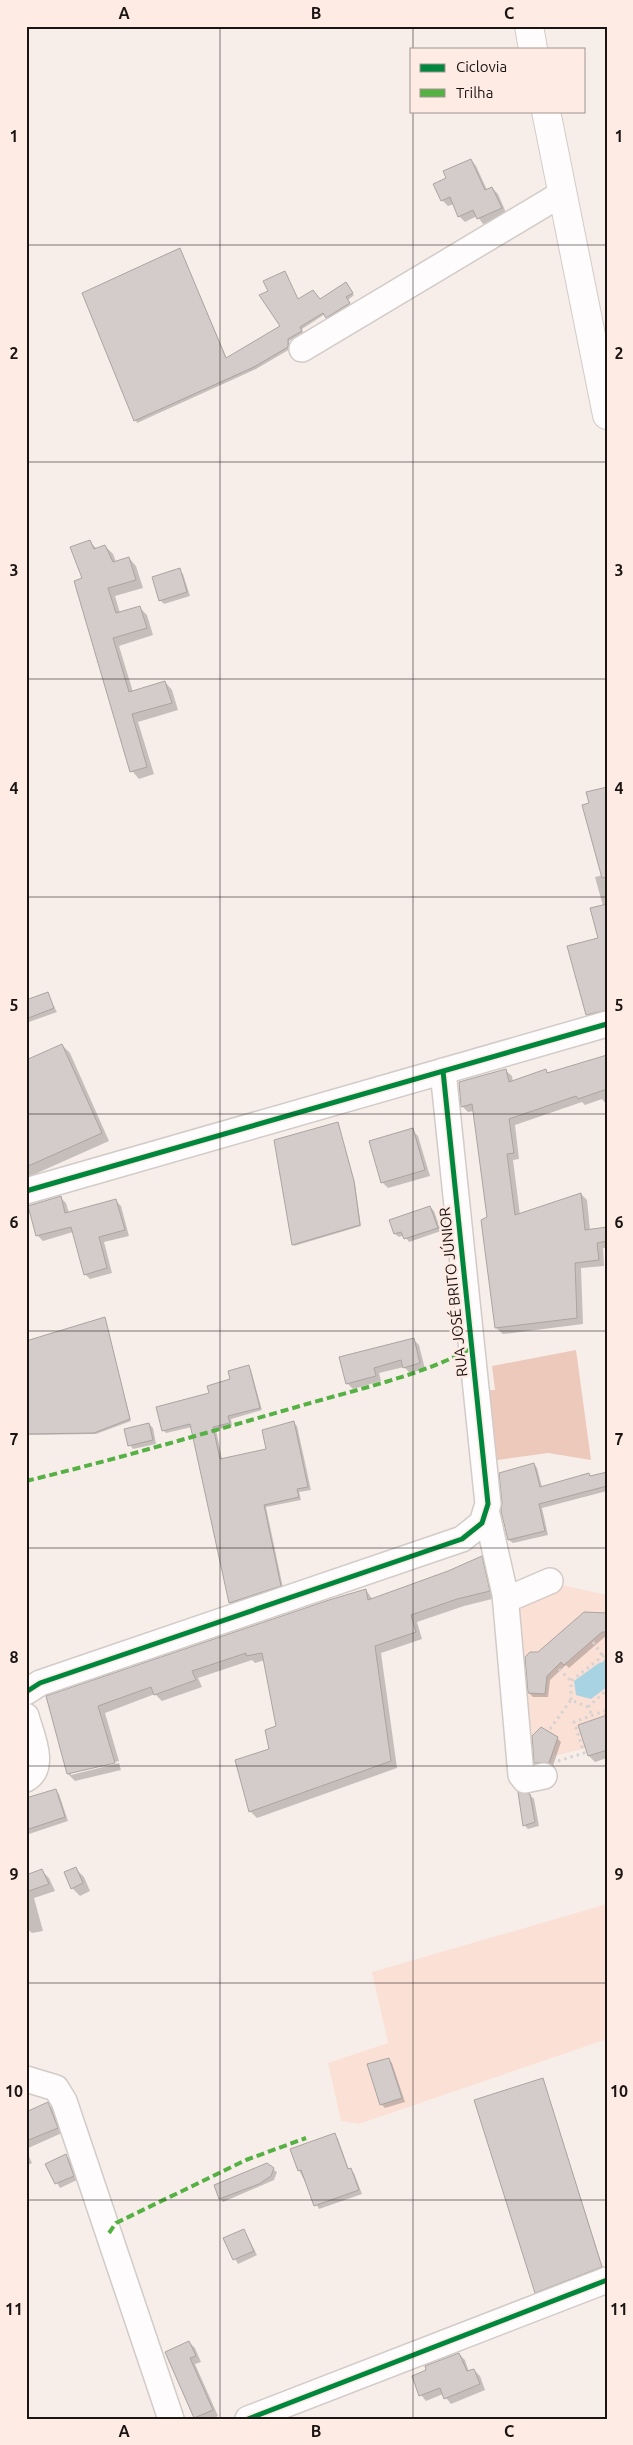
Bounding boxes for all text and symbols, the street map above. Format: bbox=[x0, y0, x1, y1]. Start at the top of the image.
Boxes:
text: A bbox=[118, 4, 130, 22]
text: B bbox=[311, 4, 321, 22]
text: C bbox=[504, 4, 514, 22]
legend bbox=[410, 48, 586, 112]
text: Ciclovia bbox=[456, 58, 507, 75]
text: Trilha bbox=[456, 84, 493, 101]
text: 1 bbox=[9, 127, 19, 145]
text: 1 bbox=[614, 127, 624, 145]
text: 2 bbox=[9, 344, 19, 362]
text: 2 bbox=[614, 344, 624, 362]
text: 3 bbox=[9, 561, 19, 579]
text: 3 bbox=[614, 561, 624, 579]
text: 4 bbox=[9, 779, 19, 797]
text: 4 bbox=[614, 779, 624, 797]
text: 5 bbox=[9, 996, 19, 1014]
text: 5 bbox=[614, 996, 624, 1014]
street label: RUA JOSÉ BRITO JÚNIOR bbox=[436, 1206, 470, 1378]
text: 6 bbox=[9, 1213, 19, 1231]
text: 6 bbox=[614, 1213, 624, 1231]
text: 7 bbox=[9, 1430, 19, 1448]
text: 7 bbox=[614, 1430, 624, 1448]
text: 8 bbox=[9, 1648, 19, 1666]
text: 8 bbox=[614, 1648, 624, 1666]
text: 9 bbox=[9, 1865, 19, 1883]
text: 9 bbox=[614, 1865, 624, 1883]
text: 10 bbox=[5, 2082, 23, 2100]
text: 10 bbox=[610, 2082, 628, 2100]
text: 11 bbox=[5, 2300, 23, 2318]
text: 11 bbox=[610, 2300, 628, 2318]
text: A bbox=[118, 2422, 130, 2440]
text: B bbox=[311, 2422, 321, 2440]
text: C bbox=[504, 2422, 514, 2440]

